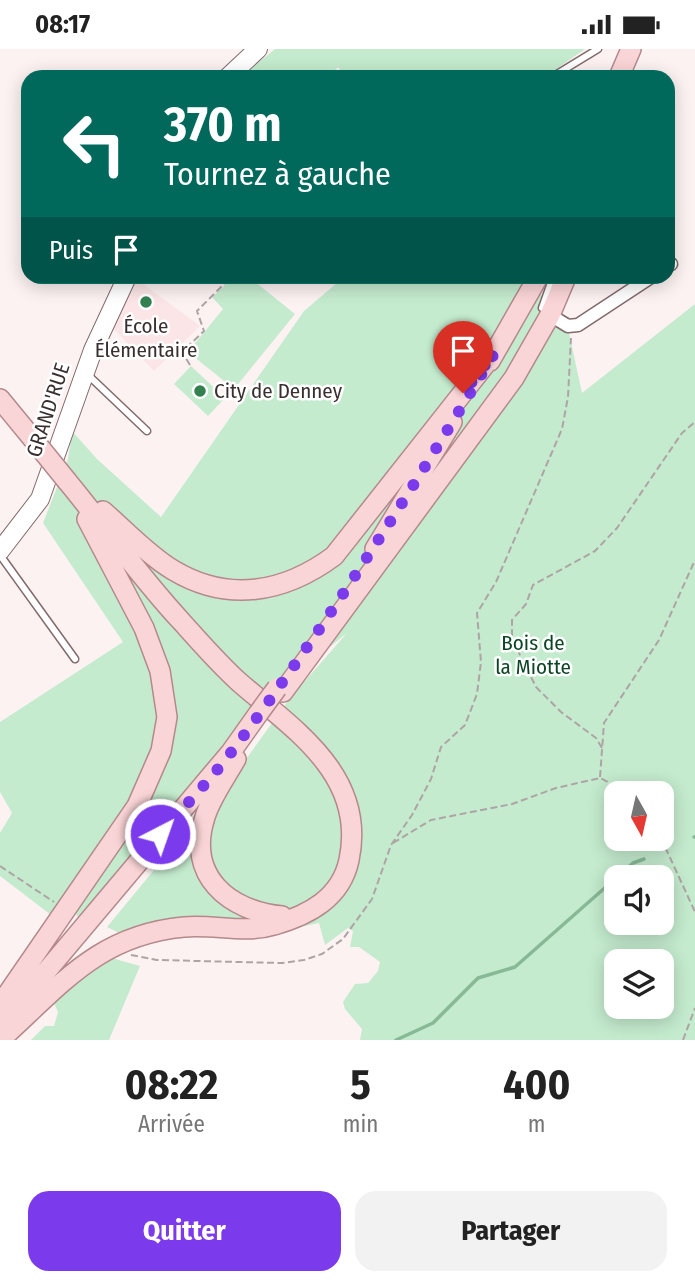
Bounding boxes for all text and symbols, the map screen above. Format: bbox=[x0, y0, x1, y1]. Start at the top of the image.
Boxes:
text: 08:17 bbox=[35, 9, 90, 40]
text: 370 m bbox=[164, 95, 282, 154]
icon: left bbox=[49, 98, 140, 189]
text: Tournez à gauche bbox=[164, 155, 391, 193]
icon: arrive bbox=[107, 231, 145, 269]
text: Puis bbox=[49, 235, 93, 266]
marker: École Élémentaire bbox=[138, 294, 154, 310]
place label: École Élémentaire bbox=[95, 313, 197, 363]
pin bbox=[433, 321, 493, 393]
icon: arrive bbox=[444, 332, 482, 370]
street label: GRAND'RUE bbox=[21, 360, 75, 460]
place label: City de Denney bbox=[214, 378, 343, 404]
marker: City de Denney bbox=[192, 383, 208, 399]
park label: Bois de la Miotte bbox=[495, 630, 571, 680]
north arrow bbox=[604, 781, 674, 851]
map controls bbox=[604, 781, 674, 1019]
position arrow bbox=[123, 797, 197, 871]
button: sound bbox=[604, 865, 674, 935]
button: layers bbox=[604, 949, 674, 1019]
text: 08:22 bbox=[125, 1060, 218, 1110]
text: 5 bbox=[350, 1060, 371, 1110]
text: 400 bbox=[503, 1060, 570, 1110]
text: Arrivée bbox=[138, 1110, 205, 1138]
text: min bbox=[343, 1110, 378, 1138]
text: m bbox=[528, 1110, 546, 1138]
button: Quitter bbox=[28, 1191, 341, 1271]
button: Partager bbox=[355, 1191, 667, 1271]

